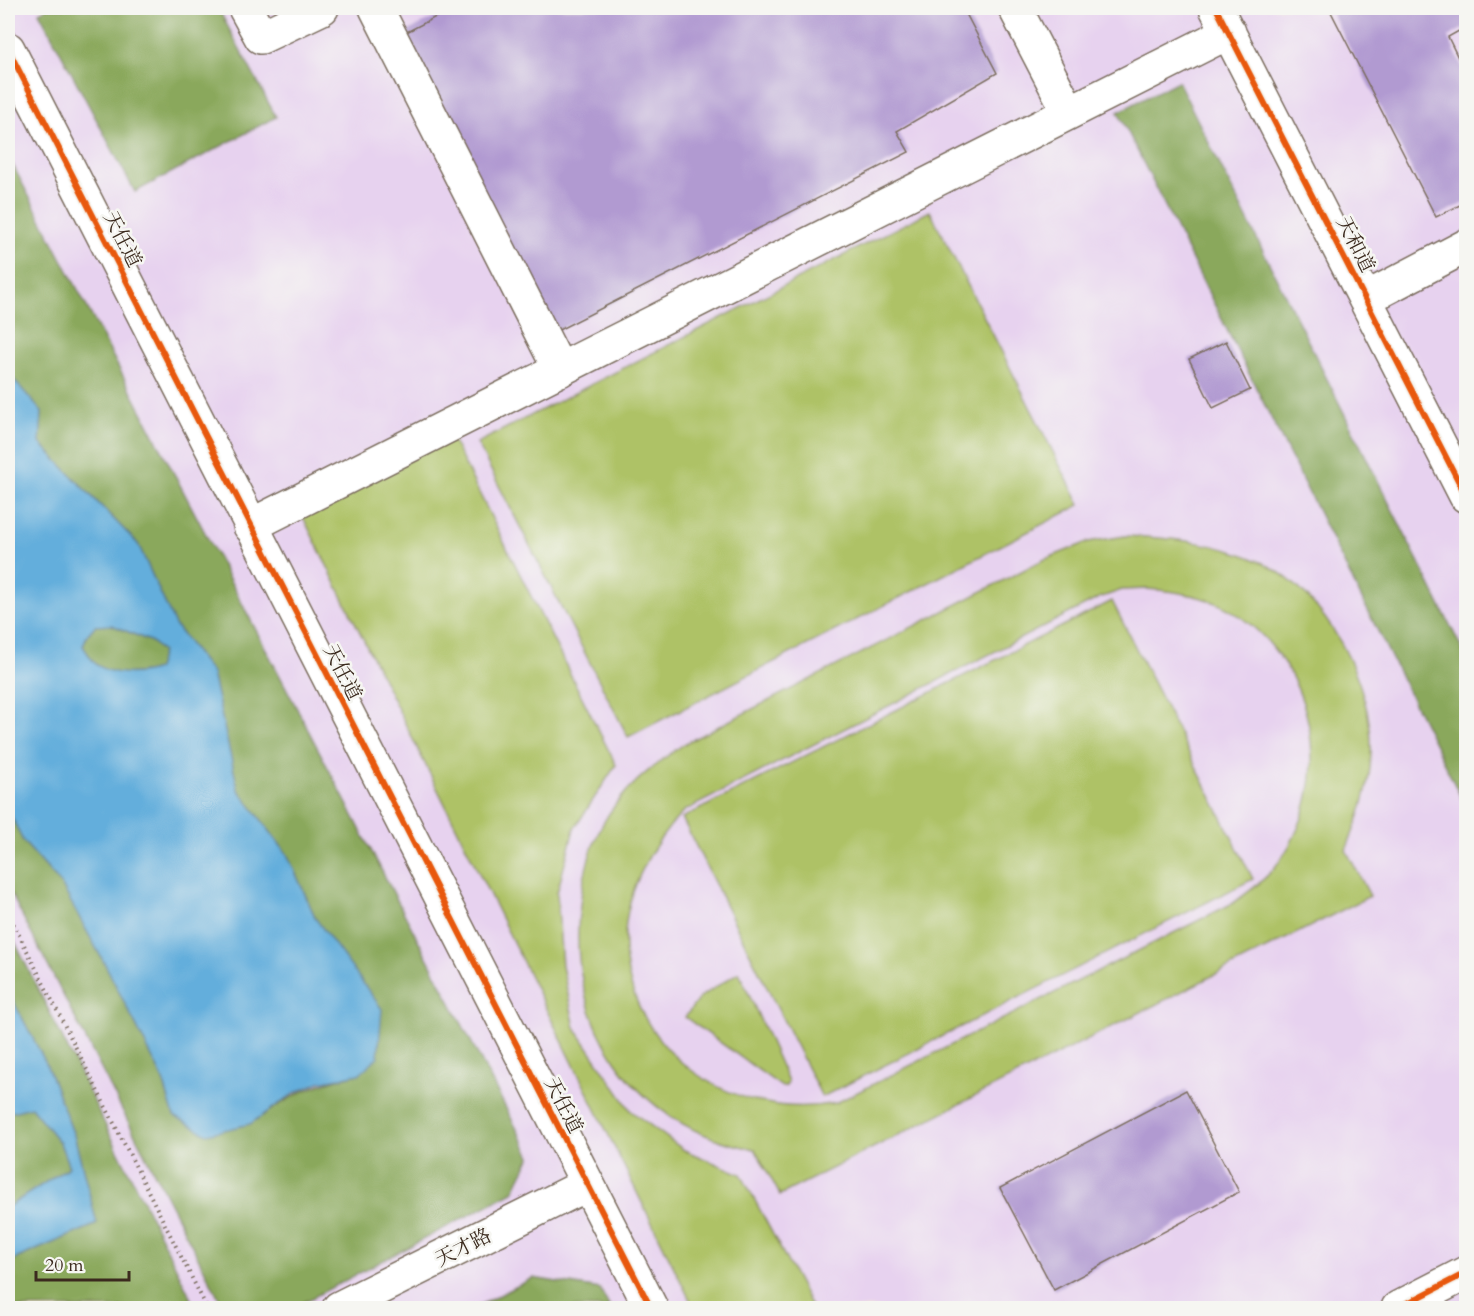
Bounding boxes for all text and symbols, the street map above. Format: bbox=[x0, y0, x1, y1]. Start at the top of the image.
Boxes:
street label: 天任道 bbox=[97, 206, 148, 272]
street label: 天和道 bbox=[1330, 211, 1381, 277]
street label: 天任道 bbox=[317, 639, 368, 705]
street label: 天任道 bbox=[538, 1072, 589, 1138]
street label: 天才路 bbox=[430, 1222, 496, 1273]
scale bar bbox=[36, 1244, 129, 1282]
text: 20 m bbox=[45, 1253, 84, 1278]

